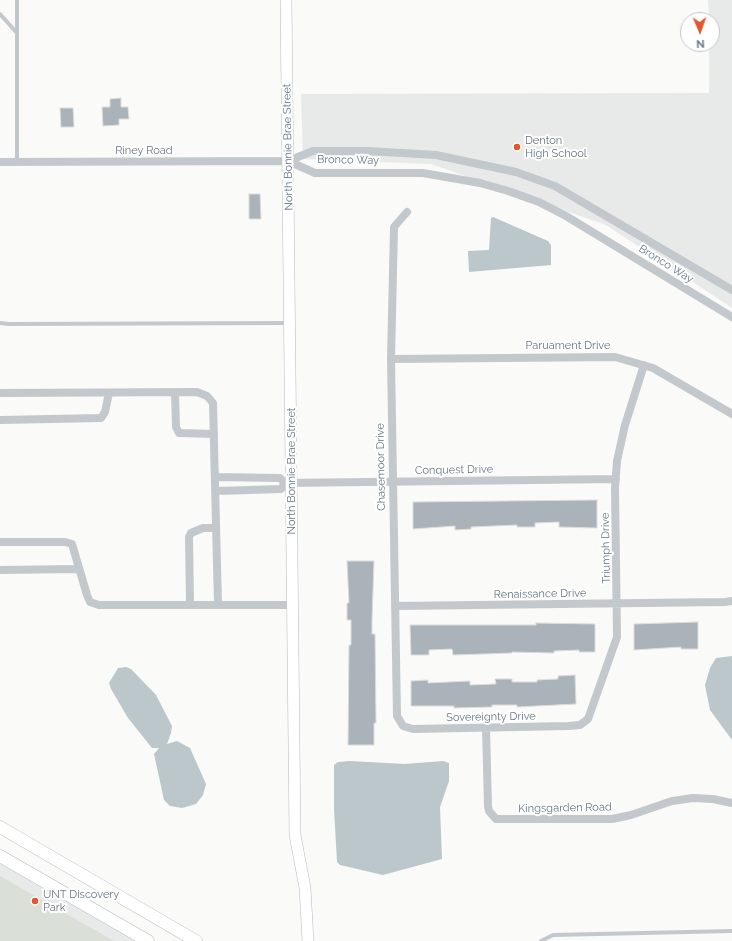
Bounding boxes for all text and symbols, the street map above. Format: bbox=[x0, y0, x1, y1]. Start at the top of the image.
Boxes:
north arrow bbox=[680, 12, 720, 52]
text: N bbox=[696, 37, 705, 50]
street label: North Bonnie Brae Street bbox=[280, 83, 296, 211]
place label: Denton High School bbox=[525, 134, 587, 160]
marker: Denton High School bbox=[512, 142, 522, 152]
street label: Riney Road bbox=[115, 144, 173, 158]
street label: Bronco Way bbox=[317, 153, 379, 167]
street label: Bronco Way bbox=[636, 242, 696, 286]
street label: Paruament Drive bbox=[526, 339, 610, 353]
street label: North Bonnie Brae Street bbox=[285, 408, 299, 534]
street label: Chasemoor Drive bbox=[374, 423, 388, 511]
street label: Conquest Drive bbox=[415, 463, 493, 477]
street label: Triumph Drive bbox=[599, 512, 613, 584]
street label: Renaissance Drive bbox=[493, 587, 587, 601]
street label: Sovereignty Drive bbox=[446, 710, 536, 724]
street label: Kingsgarden Road bbox=[518, 801, 612, 815]
place label: UNT Discovery Park bbox=[43, 888, 119, 914]
marker: UNT Discovery Park bbox=[30, 896, 40, 906]

